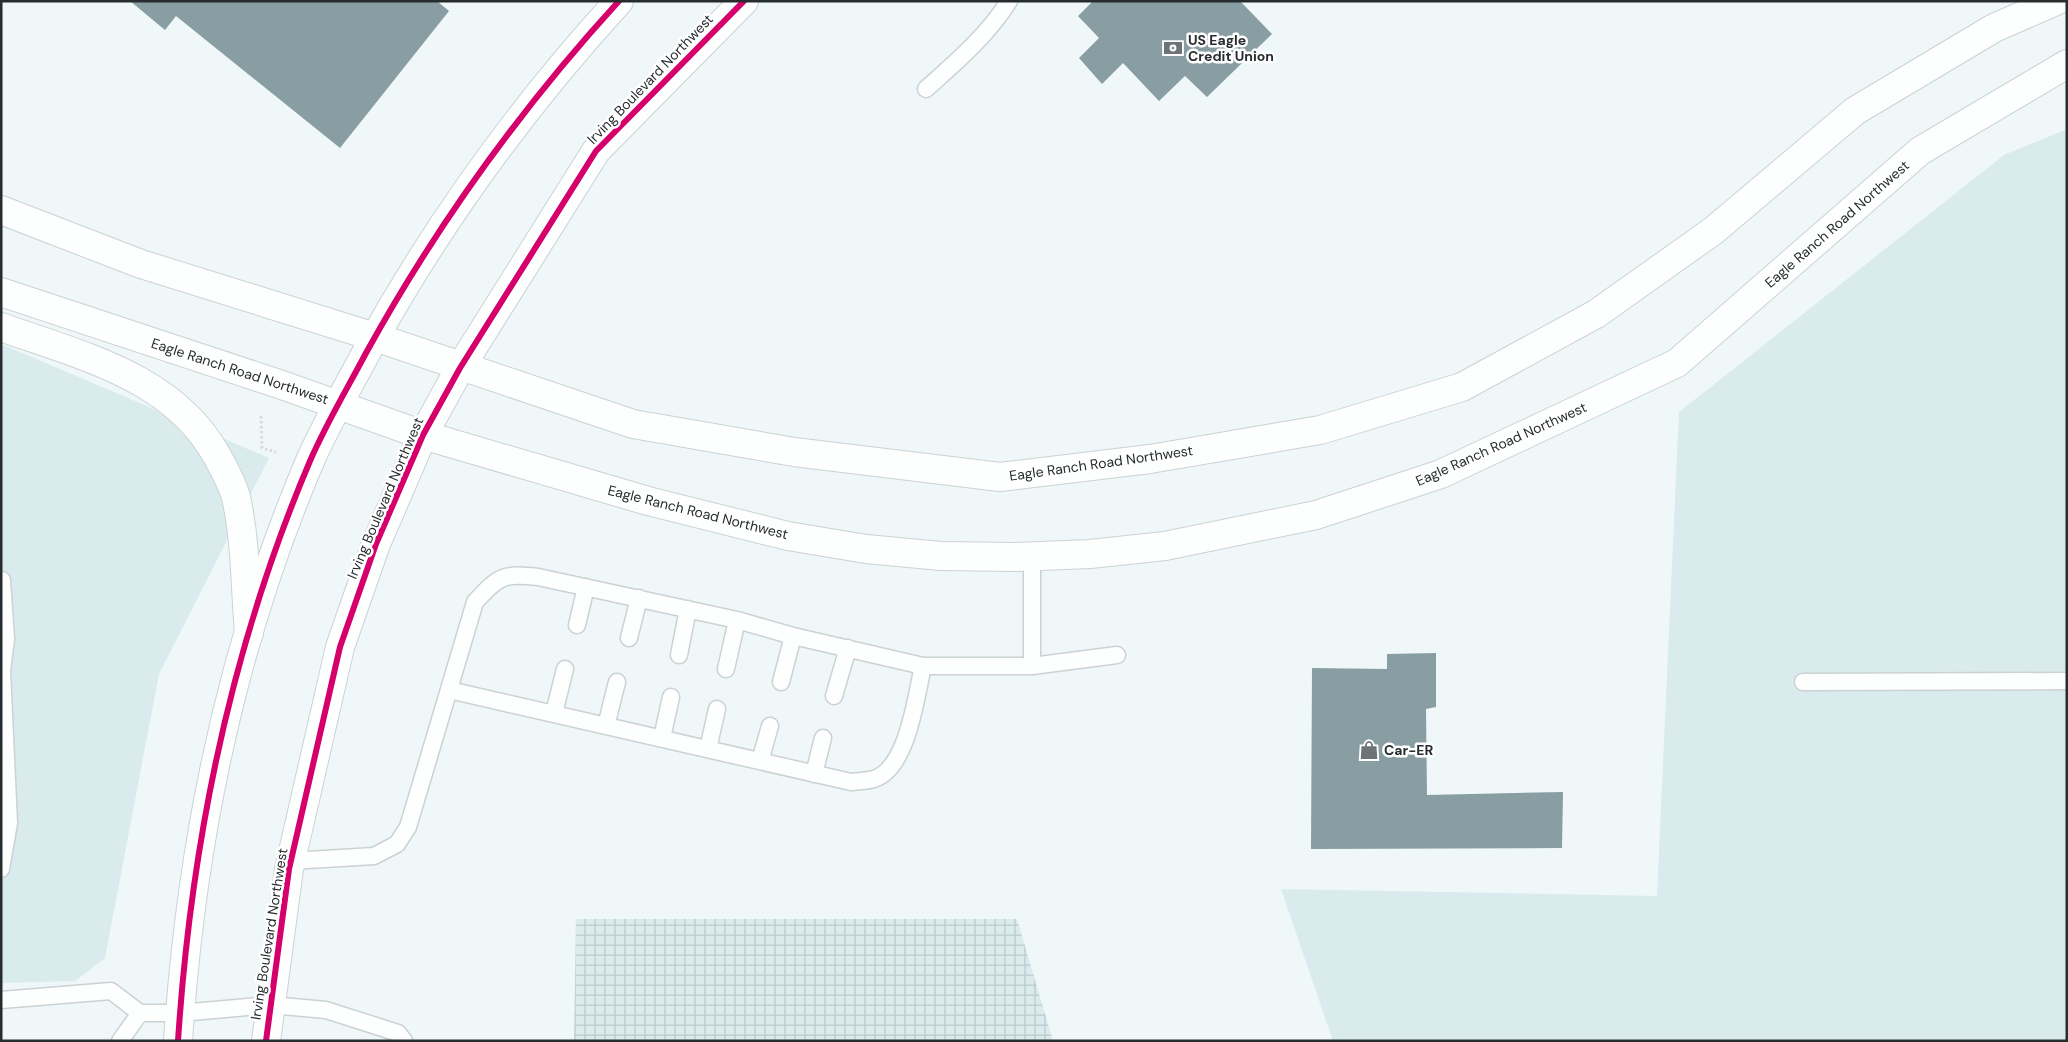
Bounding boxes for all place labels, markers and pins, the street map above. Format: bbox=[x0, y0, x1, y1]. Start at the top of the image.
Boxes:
place label: US Eagle Credit Union bbox=[1188, 31, 1274, 65]
bank icon: US Eagle Credit Union bbox=[1162, 37, 1184, 59]
shop icon: Car-ER bbox=[1358, 739, 1380, 761]
place label: Car-ER bbox=[1384, 741, 1433, 759]

